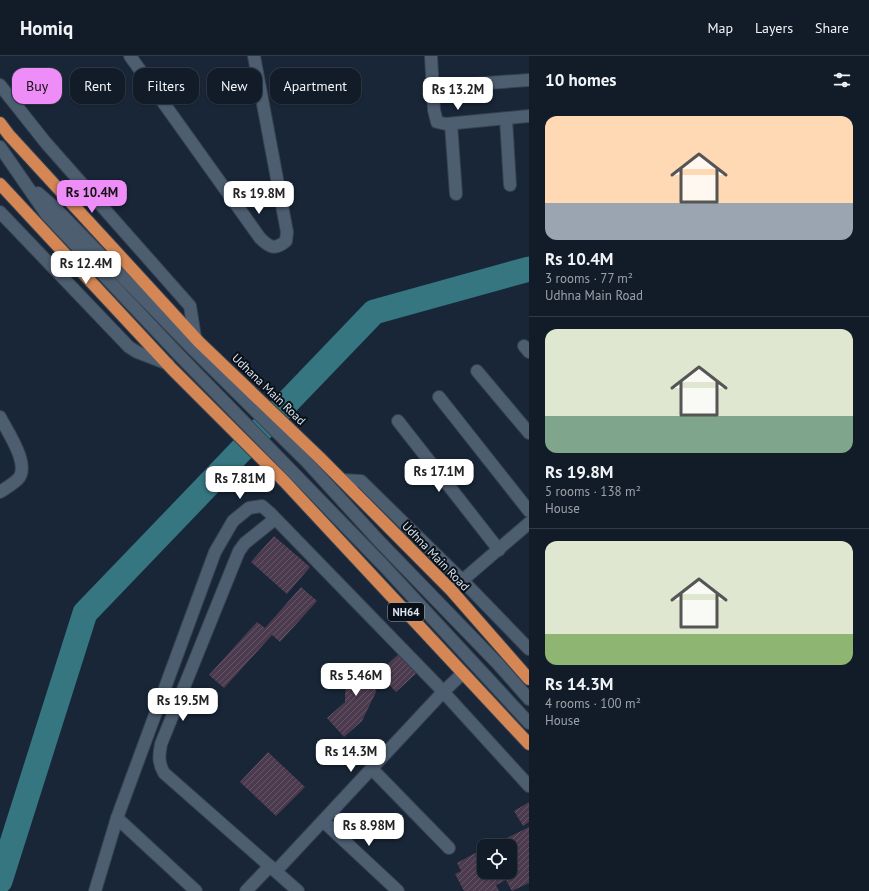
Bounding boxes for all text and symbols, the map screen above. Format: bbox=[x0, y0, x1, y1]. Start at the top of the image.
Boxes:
text: Homiq bbox=[20, 16, 73, 40]
text: Map bbox=[707, 19, 733, 37]
text: Layers bbox=[755, 19, 793, 37]
text: Share bbox=[815, 19, 849, 37]
chip: Buy bbox=[12, 68, 62, 104]
chip: Rent bbox=[70, 68, 125, 104]
chip: Filters bbox=[133, 68, 199, 104]
chip: New bbox=[207, 68, 262, 104]
chip: Apartment bbox=[270, 68, 361, 104]
text: 10 homes bbox=[545, 69, 616, 91]
icon: filters bbox=[831, 69, 853, 91]
pin: Rs 13.2M bbox=[417, 77, 499, 111]
text: Rs 13.2M bbox=[432, 81, 484, 98]
icon: home bbox=[663, 142, 735, 214]
pin: Rs 10.4M bbox=[51, 180, 133, 214]
pin: Rs 19.8M bbox=[218, 181, 300, 215]
text: Rs 10.4M bbox=[66, 184, 118, 201]
text: Rs 19.8M bbox=[233, 185, 285, 202]
text: Rs 10.4M bbox=[545, 248, 613, 270]
pin: Rs 12.4M bbox=[45, 251, 127, 285]
text: Rs 12.4M bbox=[60, 255, 112, 272]
text: 3 rooms · 77 m² bbox=[545, 270, 633, 287]
text: Udhna Main Road bbox=[545, 287, 643, 304]
street label: Udhana Main Road bbox=[229, 350, 309, 428]
icon: home bbox=[663, 355, 735, 427]
pin: Rs 17.1M bbox=[398, 459, 480, 493]
text: Rs 19.8M bbox=[545, 461, 613, 483]
text: Rs 17.1M bbox=[414, 463, 464, 480]
pin: Rs 7.81M bbox=[199, 466, 281, 500]
text: Rs 7.81M bbox=[215, 470, 265, 487]
text: 5 rooms · 138 m² bbox=[545, 483, 641, 500]
text: House bbox=[545, 500, 580, 517]
street label: Udhna Main Road bbox=[399, 518, 473, 594]
icon: home bbox=[663, 567, 735, 639]
road number: NH64 bbox=[388, 603, 424, 621]
pin: Rs 5.46M bbox=[315, 663, 397, 697]
text: Rs 5.46M bbox=[330, 667, 382, 684]
text: Rs 14.3M bbox=[545, 673, 613, 695]
pin: Rs 19.5M bbox=[142, 688, 224, 722]
text: Rs 19.5M bbox=[157, 692, 209, 709]
text: 4 rooms · 100 m² bbox=[545, 695, 641, 712]
text: House bbox=[545, 712, 580, 729]
pin: Rs 14.3M bbox=[310, 739, 392, 773]
text: Rs 14.3M bbox=[325, 743, 377, 760]
pin: Rs 8.98M bbox=[328, 813, 410, 847]
text: Rs 8.98M bbox=[343, 817, 395, 834]
map controls bbox=[477, 839, 517, 879]
button: locate bbox=[477, 839, 517, 879]

